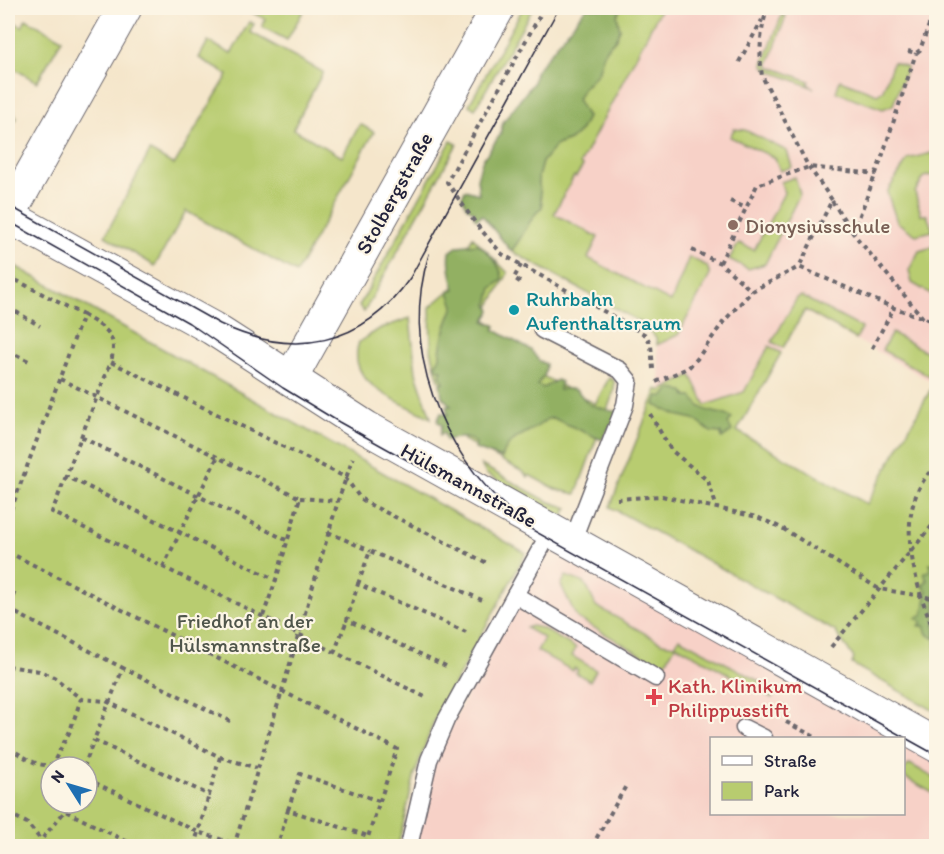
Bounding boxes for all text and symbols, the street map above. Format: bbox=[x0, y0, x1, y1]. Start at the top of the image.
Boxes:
street label: Stolbergstraße bbox=[350, 128, 438, 258]
place label: Dionysiusschule bbox=[745, 213, 890, 238]
marker: Dionysiusschule bbox=[726, 218, 740, 232]
place label: Ruhrbahn Aufenthaltsraum bbox=[526, 286, 681, 335]
marker: Ruhrbahn Aufenthaltsraum bbox=[507, 303, 521, 317]
street label: Hülsmannstraße bbox=[397, 437, 541, 533]
park label: Friedhof an der Hülsmannstraße bbox=[169, 608, 321, 657]
place label: Kath. Klinikum Philippusstift bbox=[668, 673, 803, 722]
marker: Kath. Klinikum Philippusstift bbox=[645, 688, 663, 706]
legend bbox=[710, 737, 905, 815]
text: Straße bbox=[764, 750, 817, 772]
north arrow bbox=[39, 755, 99, 815]
text: N bbox=[47, 766, 68, 786]
text: Park bbox=[764, 780, 799, 802]

